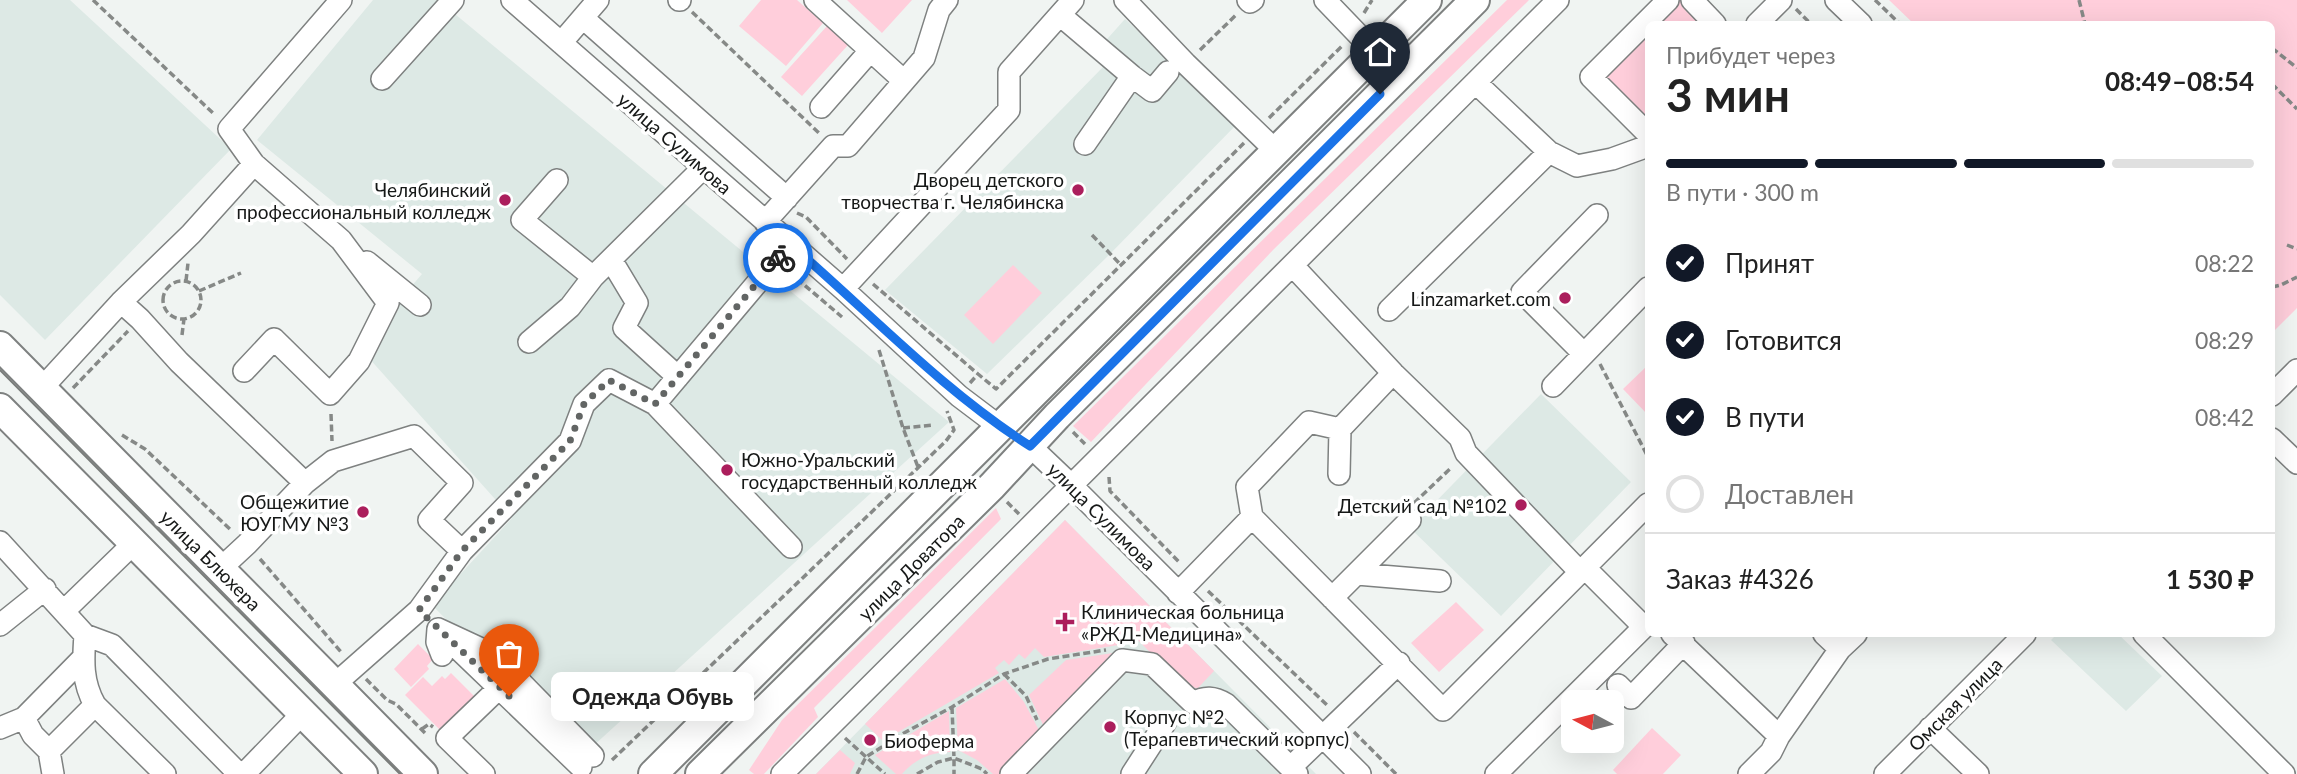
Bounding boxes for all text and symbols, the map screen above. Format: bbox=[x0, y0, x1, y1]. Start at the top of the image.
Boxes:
pin bbox=[1350, 22, 1410, 94]
icon: home bbox=[1361, 33, 1399, 71]
text: Прибудет через bbox=[1666, 41, 1836, 69]
text: 08:49–08:54 bbox=[2105, 65, 2254, 97]
text: 3 мин bbox=[1666, 67, 1790, 122]
street label: улица Сулимова bbox=[613, 87, 737, 199]
place label: Дворец детского творчества г. Челябинска bbox=[841, 168, 1064, 213]
place label: Челябинский профессиональный колледж bbox=[236, 178, 491, 223]
text: В пути · 300 m bbox=[1666, 178, 1819, 206]
marker: Дворец детского творчества г. Челябинска bbox=[1070, 182, 1086, 198]
marker: Челябинский профессиональный колледж bbox=[497, 192, 513, 208]
courier bbox=[743, 223, 813, 293]
icon: bike bbox=[759, 239, 797, 277]
icon: check bbox=[1666, 244, 1704, 282]
text: Принят bbox=[1725, 247, 1814, 279]
text: 08:22 bbox=[2195, 249, 2254, 277]
place label: Linzamarket.com bbox=[1410, 287, 1551, 310]
marker: Linzamarket.com bbox=[1557, 290, 1573, 306]
icon: check bbox=[1666, 321, 1704, 359]
text: Готовится bbox=[1725, 324, 1842, 356]
text: 08:29 bbox=[2195, 326, 2254, 354]
icon: check bbox=[1666, 398, 1704, 436]
text: В пути bbox=[1725, 401, 1805, 433]
text: 08:42 bbox=[2195, 403, 2254, 431]
place label: Южно-Уральский государственный колледж bbox=[741, 448, 977, 493]
street label: улица Сулимова bbox=[1043, 457, 1161, 575]
marker: Южно-Уральский государственный колледж bbox=[719, 462, 735, 478]
text: Доставлен bbox=[1725, 478, 1854, 510]
place label: Общежитие ЮУГМУ №3 bbox=[240, 490, 349, 535]
place label: Детский сад №102 bbox=[1338, 494, 1507, 517]
marker: Детский сад №102 bbox=[1513, 497, 1529, 513]
marker: Общежитие ЮУГМУ №3 bbox=[355, 504, 371, 520]
street label: улица Блюхера bbox=[156, 505, 266, 615]
street label: улица Доватора bbox=[853, 509, 969, 625]
text: Заказ #4326 bbox=[1666, 563, 1814, 595]
text: 1 530 ₽ bbox=[2166, 563, 2254, 595]
place label: Клиническая больница «РЖД-Медицина» bbox=[1081, 600, 1284, 645]
marker: Клиническая больница «РЖД-Медицина» bbox=[1055, 612, 1075, 632]
pin bbox=[479, 624, 539, 696]
icon: bag bbox=[490, 635, 528, 673]
street label: Омская улица bbox=[1903, 652, 2007, 756]
callout: Одежда Обувь bbox=[551, 672, 754, 720]
text: Одежда Обувь bbox=[572, 682, 733, 710]
north arrow bbox=[1561, 690, 1624, 752]
map controls bbox=[1561, 690, 1624, 753]
place label: Корпус №2 (Терапевтический корпус) bbox=[1124, 705, 1349, 750]
marker: Корпус №2 (Терапевтический корпус) bbox=[1102, 719, 1118, 735]
place label: Биоферма bbox=[884, 729, 974, 752]
marker: Биоферма bbox=[862, 732, 878, 748]

